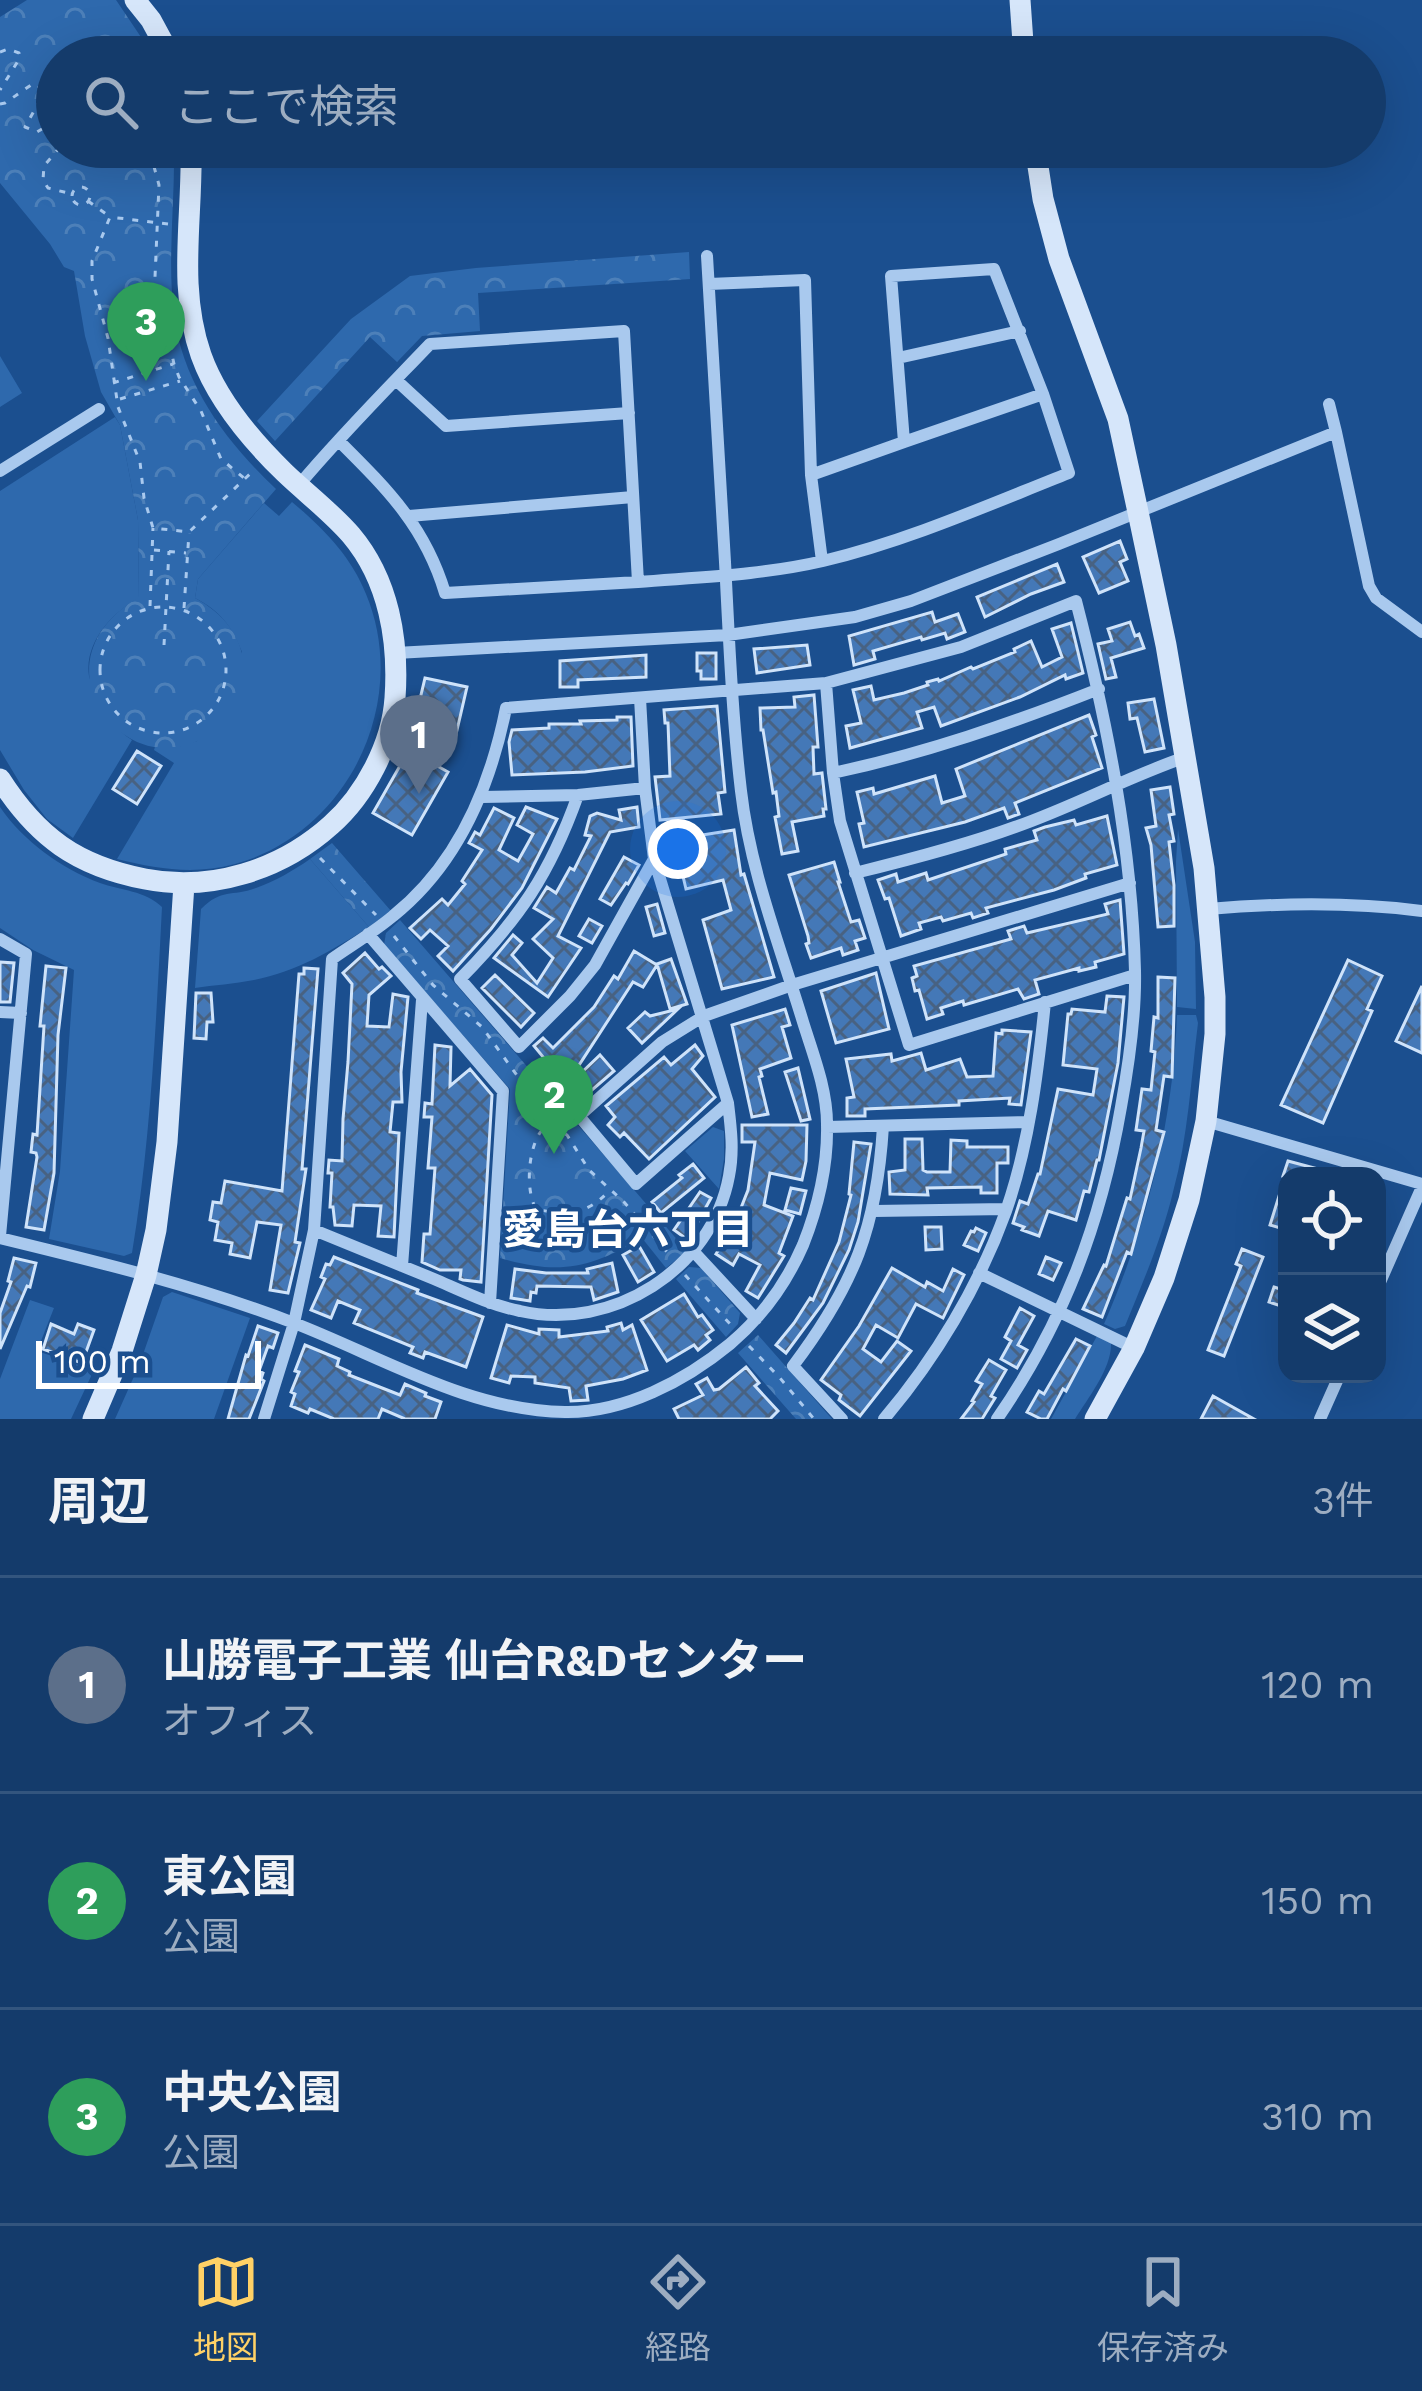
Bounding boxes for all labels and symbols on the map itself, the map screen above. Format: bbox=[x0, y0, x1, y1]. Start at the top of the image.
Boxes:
pin: 3 bbox=[107, 282, 185, 381]
pin: 1 bbox=[380, 695, 458, 794]
your location bbox=[648, 819, 708, 879]
pin: 2 bbox=[515, 1055, 593, 1154]
district label: 愛島台六丁目 bbox=[502, 1205, 754, 1254]
scale bar bbox=[36, 1335, 261, 1388]

